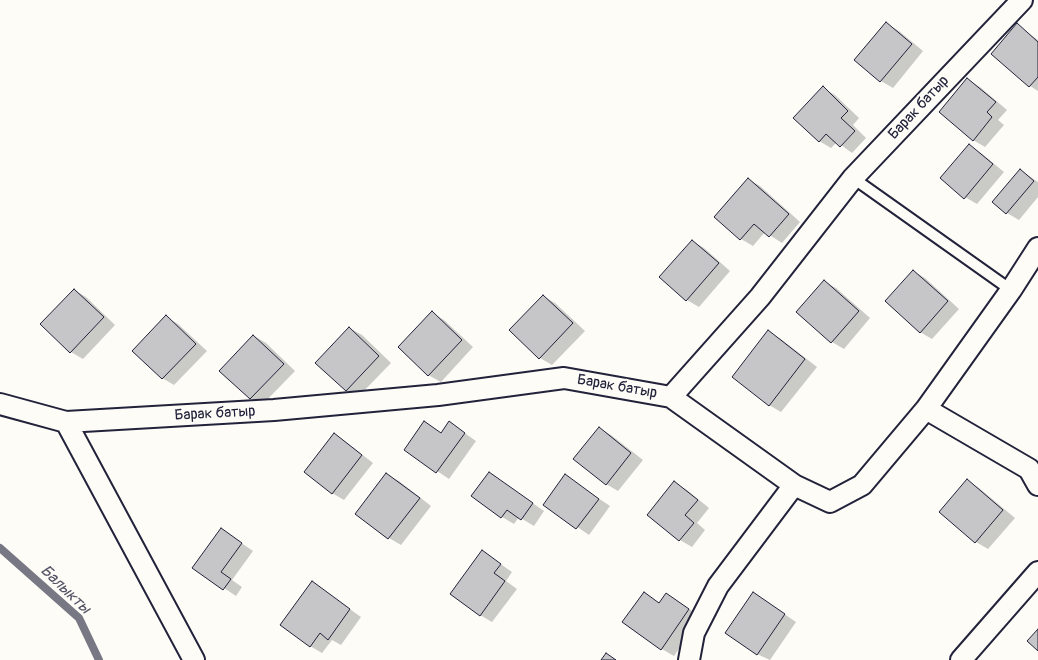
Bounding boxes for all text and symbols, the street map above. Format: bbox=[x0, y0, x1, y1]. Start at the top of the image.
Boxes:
street label: Барак батыр bbox=[885, 72, 953, 144]
street label: Барак батыр bbox=[576, 371, 658, 403]
street label: Барак батыр bbox=[174, 403, 256, 425]
water label: Балыкты bbox=[36, 561, 94, 619]

